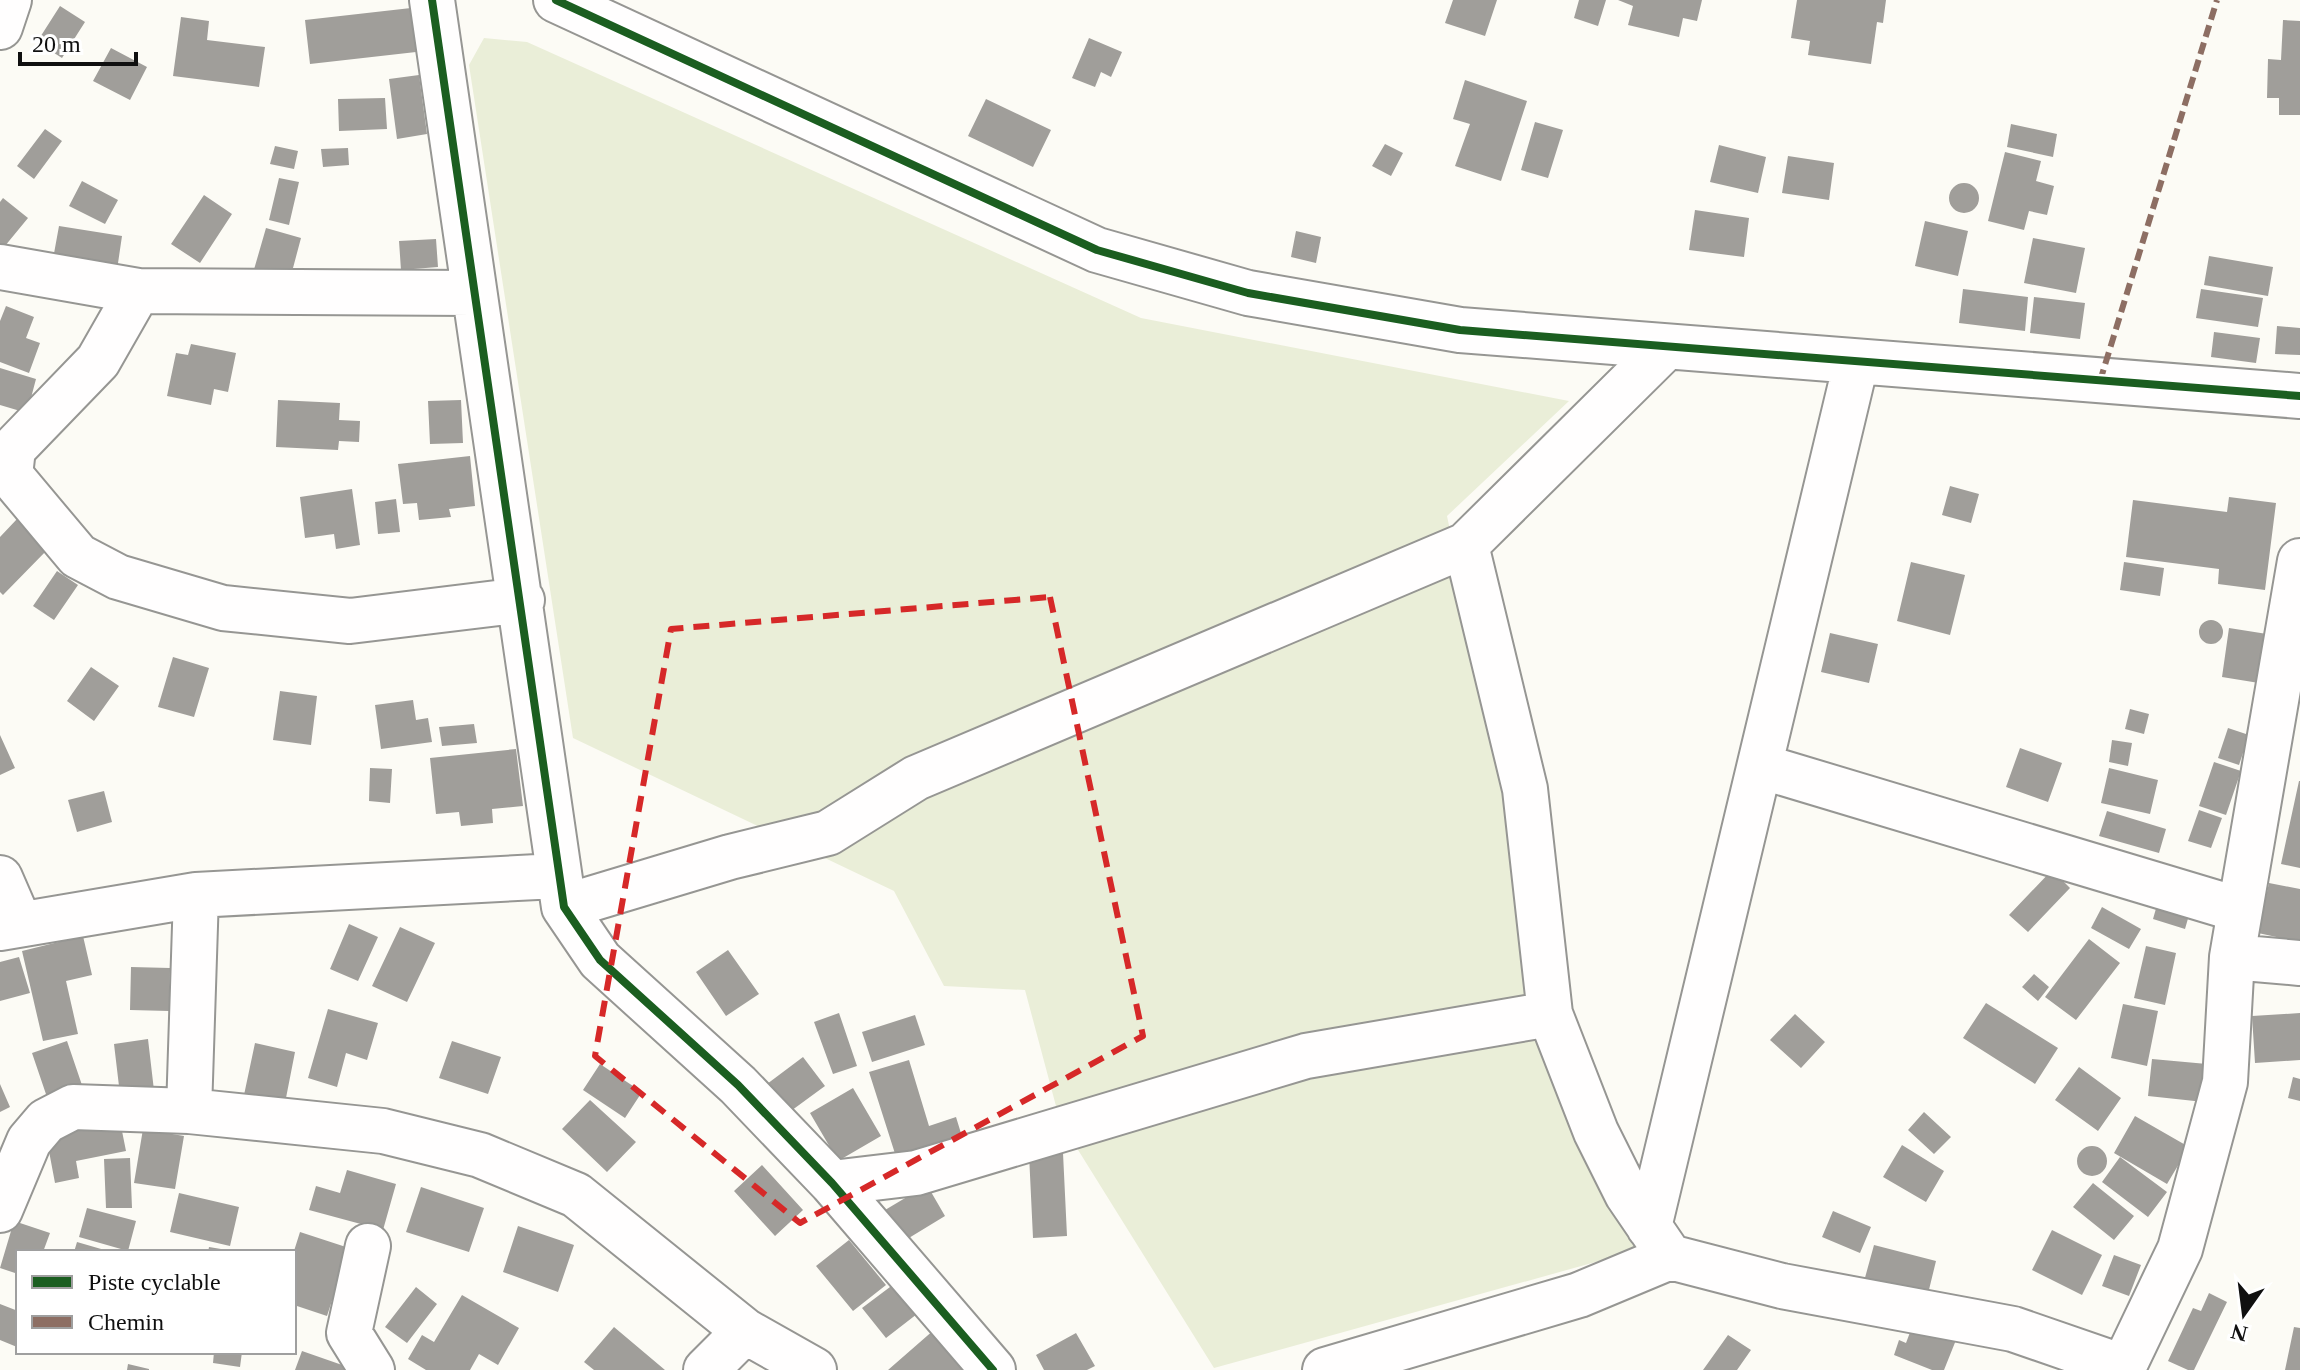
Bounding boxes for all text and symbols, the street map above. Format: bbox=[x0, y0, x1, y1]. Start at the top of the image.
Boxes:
scale bar bbox=[20, 16, 136, 66]
text: 20 m bbox=[32, 31, 81, 57]
legend bbox=[16, 1250, 296, 1354]
text: Piste cyclable bbox=[88, 1269, 221, 1295]
north arrow bbox=[2204, 1274, 2284, 1354]
text: Chemin bbox=[88, 1309, 164, 1335]
text: N bbox=[2228, 1319, 2250, 1347]

